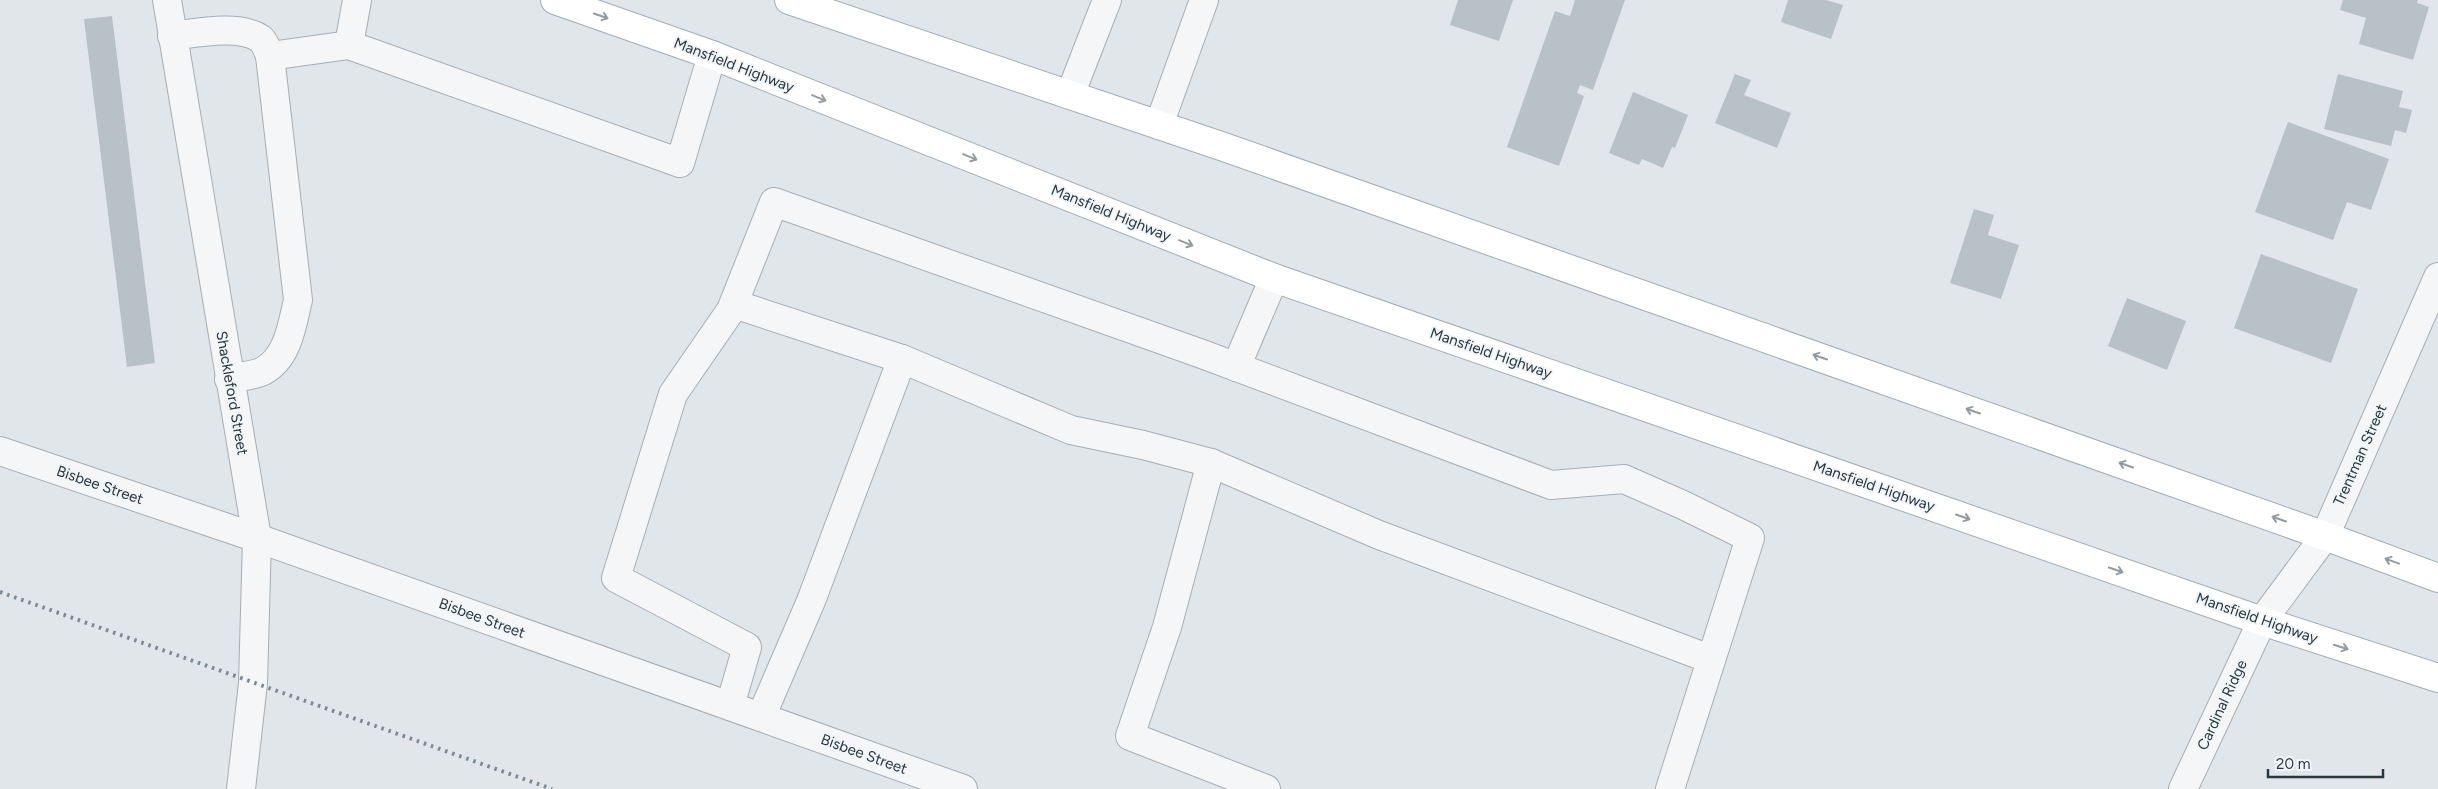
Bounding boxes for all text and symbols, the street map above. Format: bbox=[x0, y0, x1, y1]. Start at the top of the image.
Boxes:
one-way arrow bbox=[593, 12, 608, 21]
street label: Mansfield Highway bbox=[671, 34, 797, 96]
one-way arrow bbox=[811, 94, 826, 103]
one-way arrow bbox=[962, 153, 977, 163]
street label: Mansfield Highway bbox=[1049, 181, 1174, 245]
one-way arrow bbox=[1178, 238, 1193, 248]
street label: Mansfield Highway bbox=[1428, 324, 1554, 382]
street label: Shackleford Street bbox=[212, 329, 252, 457]
one-way arrow bbox=[1812, 352, 1828, 361]
street label: Trentman Street bbox=[2330, 401, 2391, 509]
one-way arrow bbox=[1965, 406, 1981, 415]
street label: Mansfield Highway bbox=[1811, 457, 1937, 515]
one-way arrow bbox=[2119, 460, 2134, 469]
street label: Bisbee Street bbox=[54, 462, 146, 508]
one-way arrow bbox=[1955, 513, 1970, 522]
one-way arrow bbox=[2271, 514, 2287, 524]
one-way arrow bbox=[2385, 556, 2401, 565]
one-way arrow bbox=[2108, 566, 2124, 576]
street label: Mansfield Highway bbox=[2194, 589, 2320, 647]
street label: Bisbee Street bbox=[436, 594, 528, 642]
one-way arrow bbox=[2333, 643, 2349, 652]
street label: Cardinal Ridge bbox=[2193, 657, 2251, 753]
street label: Bisbee Street bbox=[818, 730, 910, 778]
scale bar bbox=[2268, 746, 2383, 778]
text: 20 m bbox=[2276, 755, 2310, 773]

